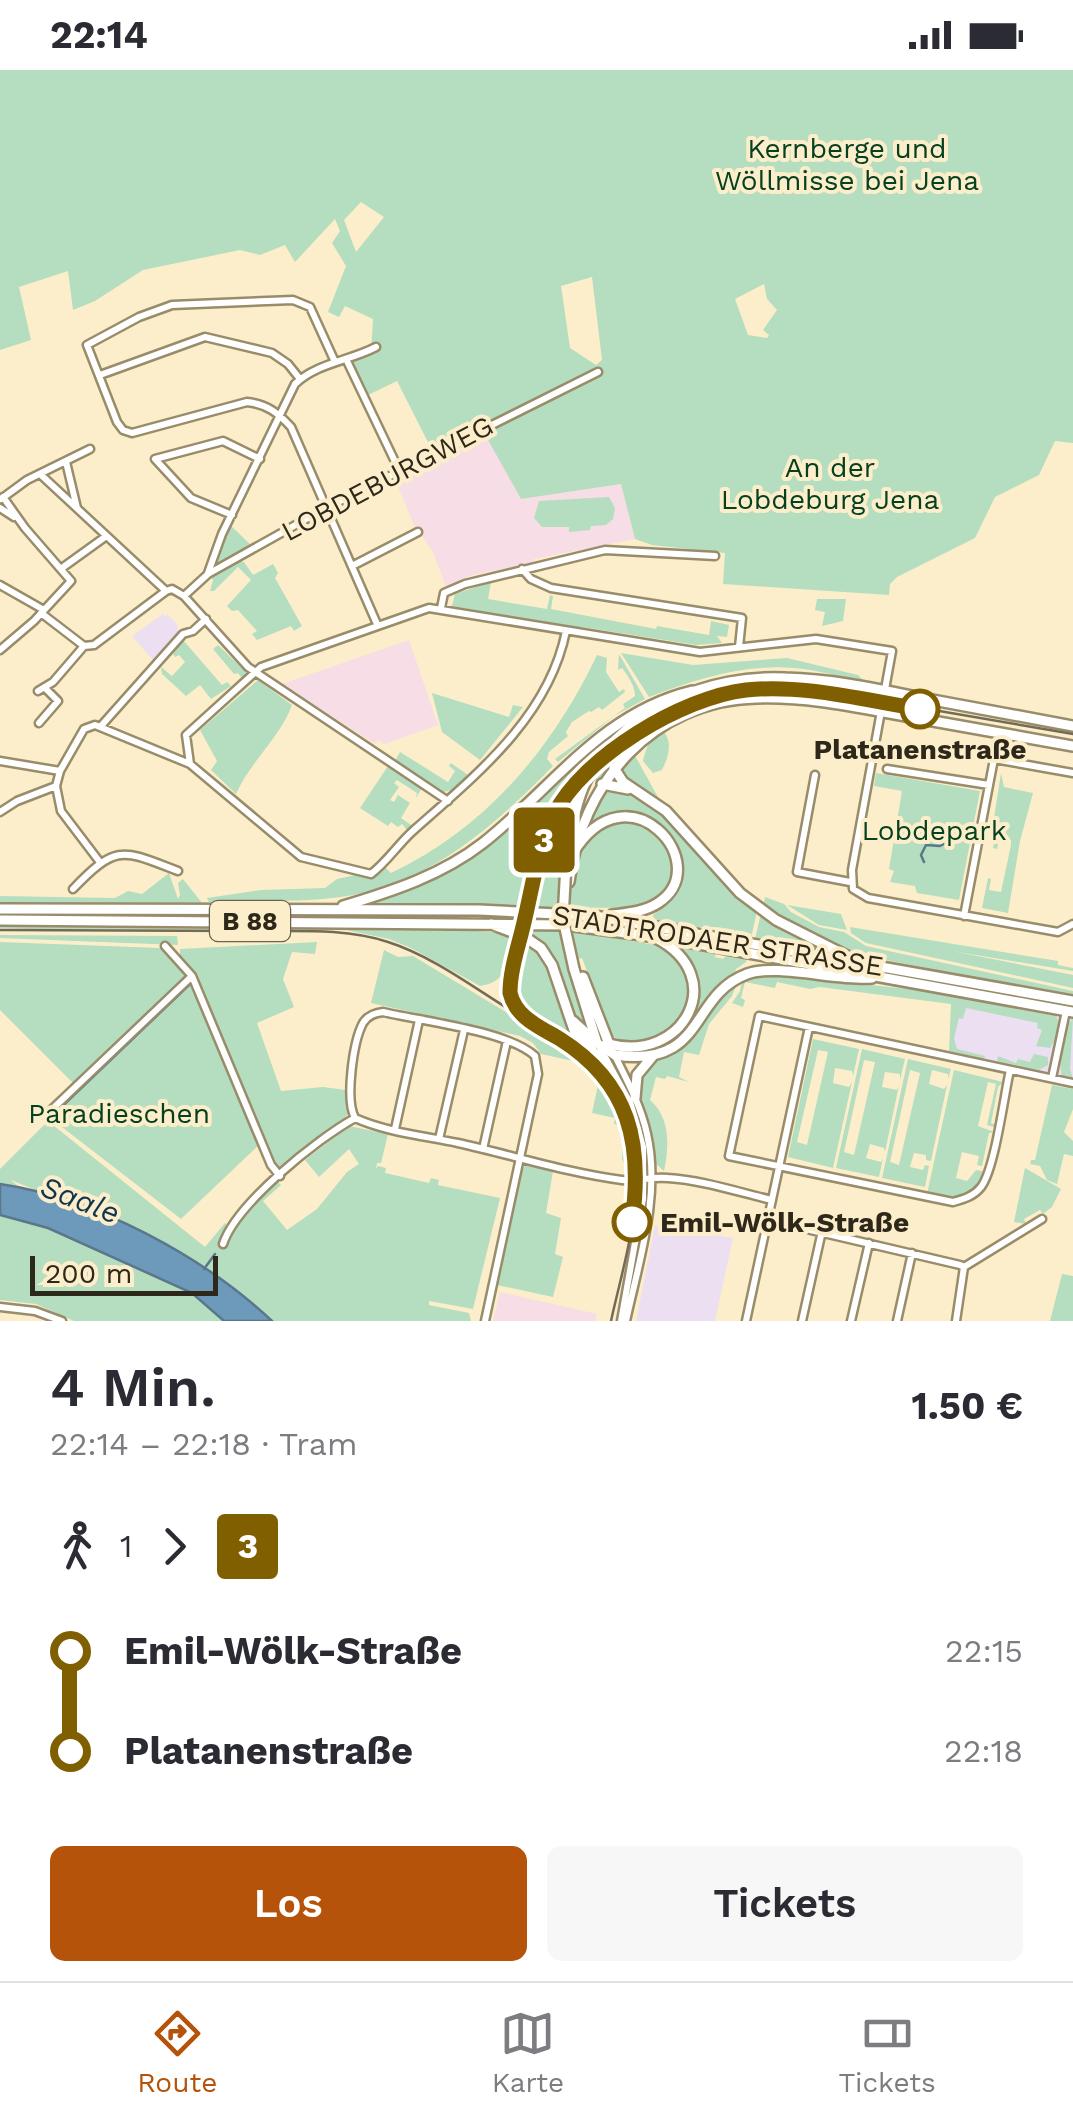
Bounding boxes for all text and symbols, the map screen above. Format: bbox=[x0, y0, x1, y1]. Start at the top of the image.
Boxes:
text: 22:14 bbox=[50, 13, 148, 57]
park label: Kernberge und Wöllmisse bei Jena bbox=[715, 132, 979, 197]
street label: LOBDEBURGWEG bbox=[276, 409, 499, 548]
park label: An der Lobdeburg Jena bbox=[721, 451, 939, 516]
marker: Platanenstraße bbox=[901, 690, 939, 728]
place label: Platanenstraße bbox=[814, 733, 1026, 766]
line badge: 3 bbox=[512, 808, 576, 872]
park label: Lobdepark bbox=[861, 814, 1007, 847]
text: 3 bbox=[534, 819, 554, 861]
street label: STADTRODAER STRASSE bbox=[550, 898, 886, 983]
road number: B 88 bbox=[210, 901, 290, 941]
park label: Paradieschen bbox=[28, 1097, 210, 1130]
water label: Saale bbox=[36, 1168, 125, 1231]
marker: Emil-Wölk-Straße bbox=[613, 1203, 651, 1241]
place label: Emil-Wölk-Straße bbox=[660, 1206, 909, 1239]
scale bar bbox=[30, 1251, 218, 1296]
text: 200 m bbox=[45, 1257, 132, 1290]
text: 4 Min. bbox=[50, 1355, 216, 1419]
text: 1.50 € bbox=[911, 1384, 1023, 1428]
text: 22:14 – 22:18 · Tram bbox=[50, 1425, 357, 1463]
icon: walk bbox=[50, 1519, 105, 1574]
icon: forward bbox=[147, 1519, 202, 1574]
text: 3 bbox=[237, 1525, 258, 1567]
text: 1 bbox=[120, 1527, 132, 1565]
text: Emil-Wölk-Straße bbox=[124, 1629, 462, 1673]
text: 22:15 bbox=[945, 1632, 1023, 1670]
text: Platanenstraße bbox=[124, 1729, 413, 1773]
text: 22:18 bbox=[944, 1732, 1023, 1770]
button: Los bbox=[50, 1846, 527, 1961]
button: Tickets bbox=[547, 1846, 1023, 1961]
tab: Route bbox=[137, 2006, 217, 2099]
tab: Karte bbox=[492, 2006, 564, 2099]
tab: Tickets bbox=[839, 2006, 936, 2099]

